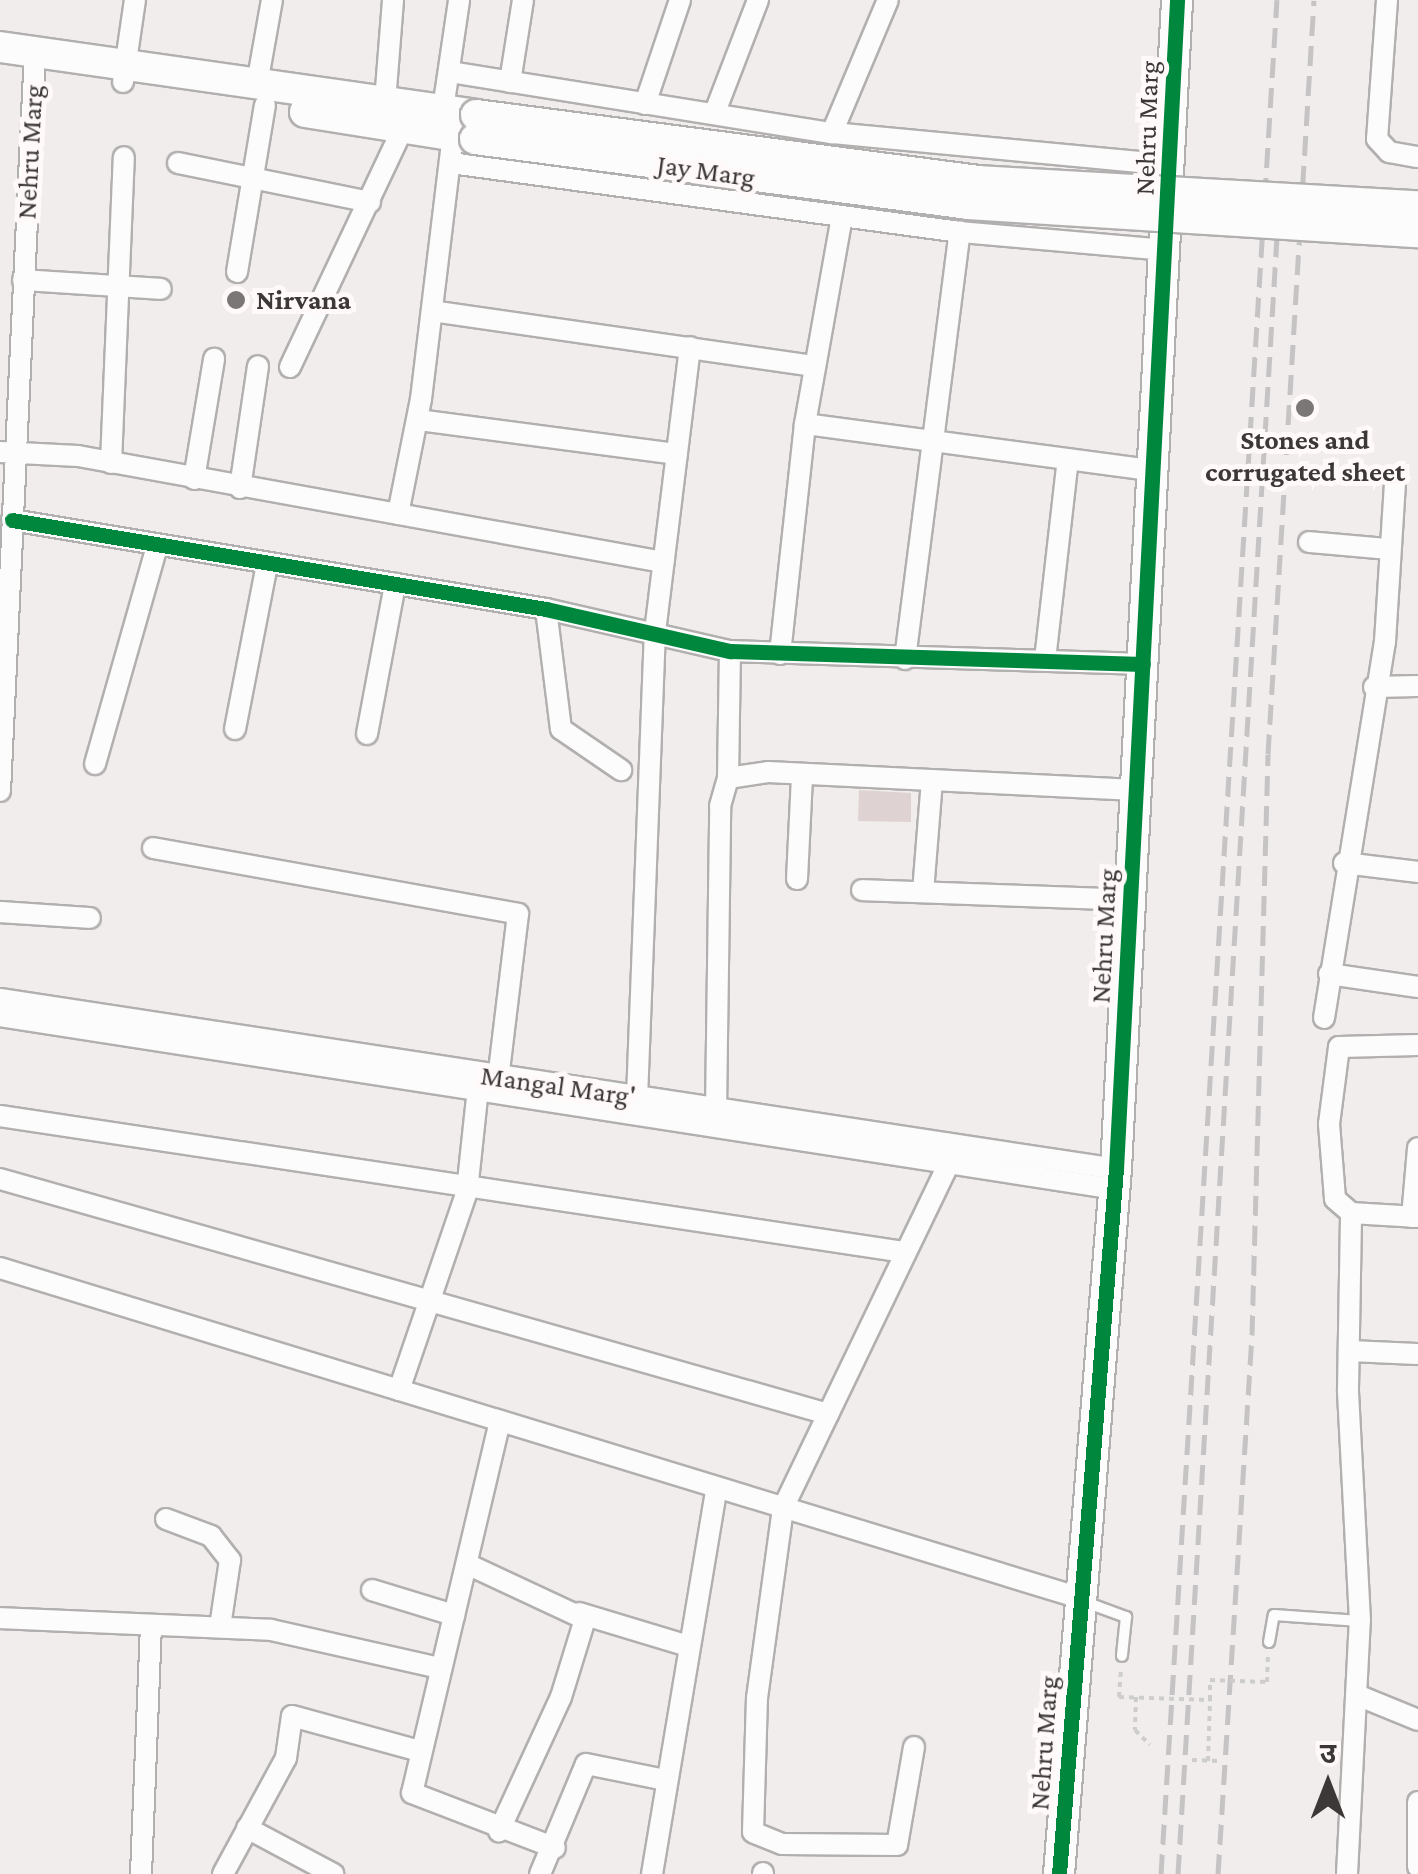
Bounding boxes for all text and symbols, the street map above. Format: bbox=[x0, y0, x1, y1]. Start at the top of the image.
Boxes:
street label: Nehru Marg bbox=[1128, 60, 1166, 196]
street label: Nehru Marg bbox=[10, 84, 50, 220]
street label: Jay Marg bbox=[655, 148, 757, 194]
place label: Nirvana bbox=[256, 283, 351, 317]
marker: Nirvana bbox=[225, 289, 247, 311]
marker: Stones and corrugated sheet bbox=[1294, 397, 1316, 419]
place label: Stones and corrugated sheet bbox=[1205, 423, 1405, 489]
street label: Nehru Marg bbox=[1084, 868, 1124, 1004]
street label: Mangal Marg' bbox=[479, 1059, 637, 1113]
street label: Nehru Marg bbox=[1023, 1675, 1065, 1811]
north arrow bbox=[1278, 1734, 1378, 1834]
text: उ bbox=[1320, 1738, 1336, 1769]

